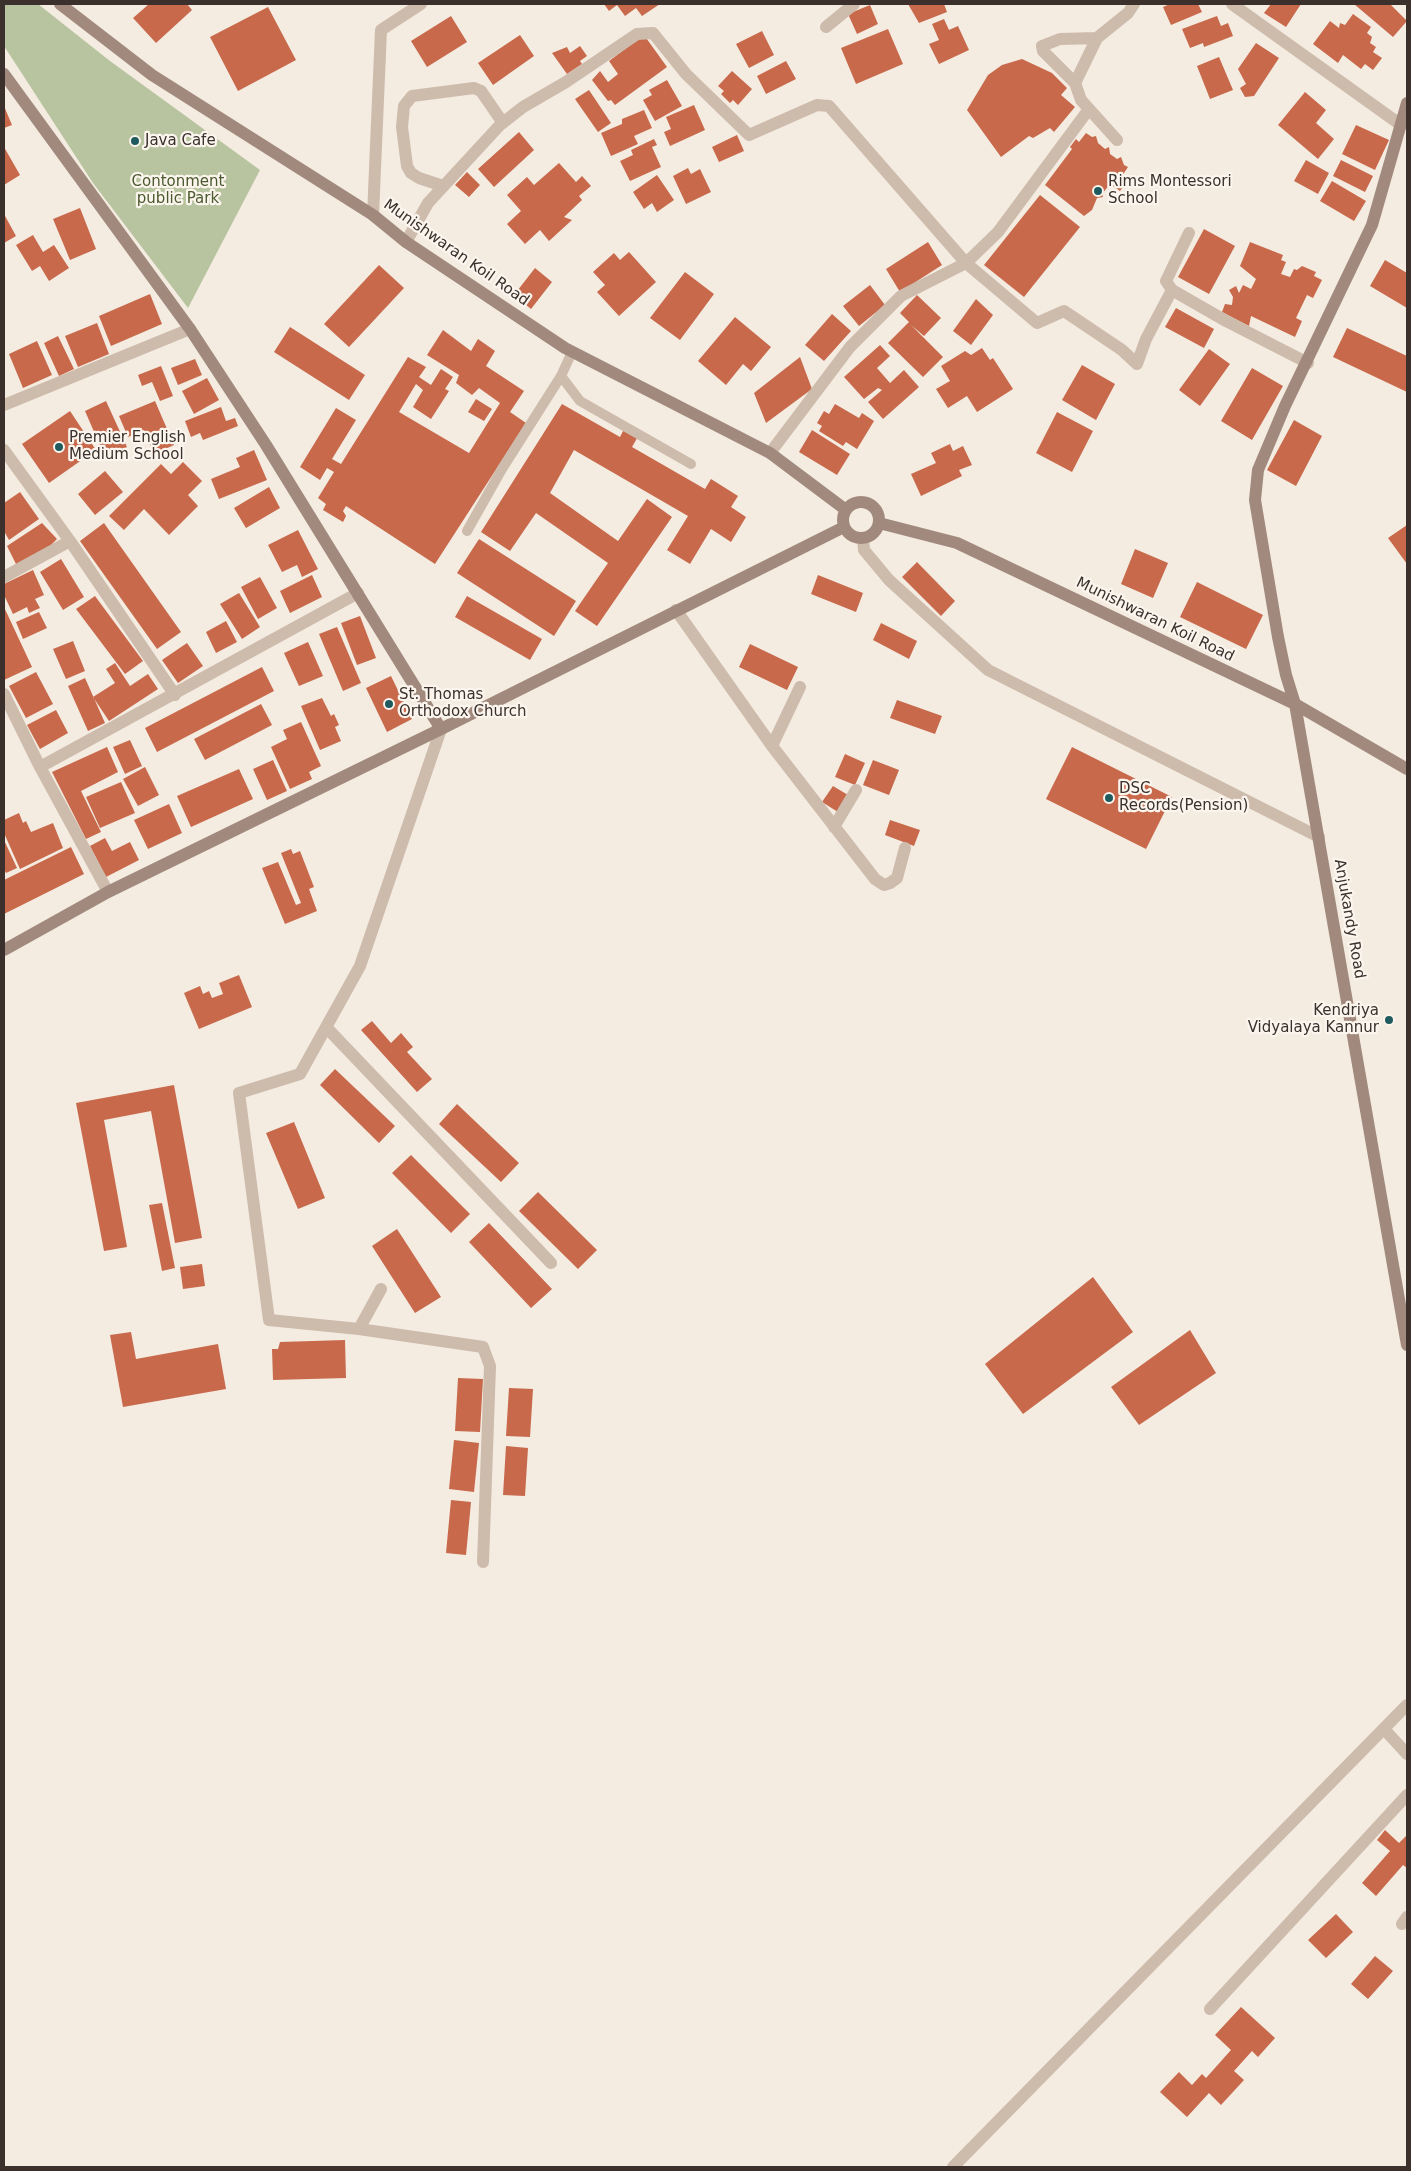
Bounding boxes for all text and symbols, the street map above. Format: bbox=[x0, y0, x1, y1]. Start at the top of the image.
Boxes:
place label: Java Cafe bbox=[145, 132, 216, 150]
marker: Java Cafe bbox=[129, 135, 141, 147]
park label: Contonment public Park bbox=[132, 173, 224, 208]
place label: Rims Montessori School bbox=[1108, 173, 1232, 208]
marker: Rims Montessori School bbox=[1092, 185, 1104, 197]
street label: Munishwaran Koil Road bbox=[380, 196, 532, 310]
place label: Premier English Medium School bbox=[69, 429, 186, 464]
marker: Premier English Medium School bbox=[53, 441, 65, 453]
street label: Munishwaran Koil Road bbox=[1073, 574, 1237, 666]
place label: St. Thomas Orthodox Church bbox=[399, 686, 526, 721]
marker: St. Thomas Orthodox Church bbox=[383, 698, 395, 710]
place label: DSC Records(Pension) bbox=[1119, 780, 1248, 815]
marker: DSC Records(Pension) bbox=[1103, 792, 1115, 804]
street label: Anjukandy Road bbox=[1330, 858, 1368, 980]
place label: Kendriya Vidyalaya Kannur bbox=[1248, 1002, 1379, 1037]
marker: Kendriya Vidyalaya Kannur bbox=[1383, 1014, 1395, 1026]

